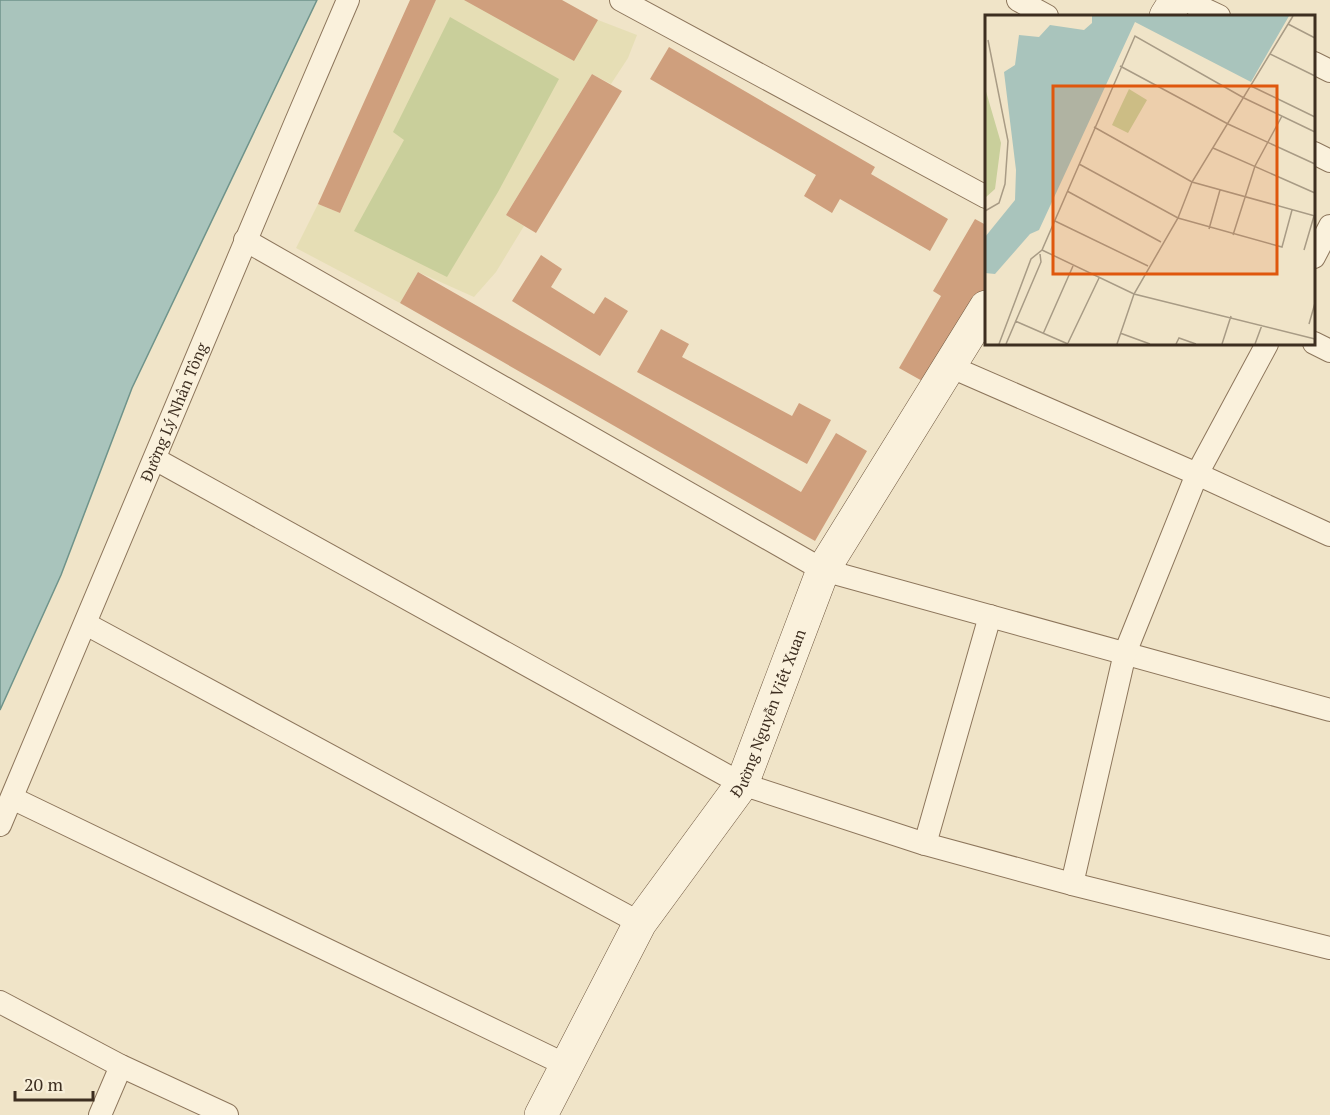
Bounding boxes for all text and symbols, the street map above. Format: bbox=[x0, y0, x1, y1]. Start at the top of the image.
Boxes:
inset map bbox=[985, 15, 1315, 345]
street label: Đường Lý Nhân Tông bbox=[135, 339, 213, 485]
street label: Đường Nguyễn Viết Xuan bbox=[725, 625, 811, 802]
scale bar bbox=[15, 1064, 93, 1102]
text: 20 m bbox=[24, 1072, 64, 1096]

